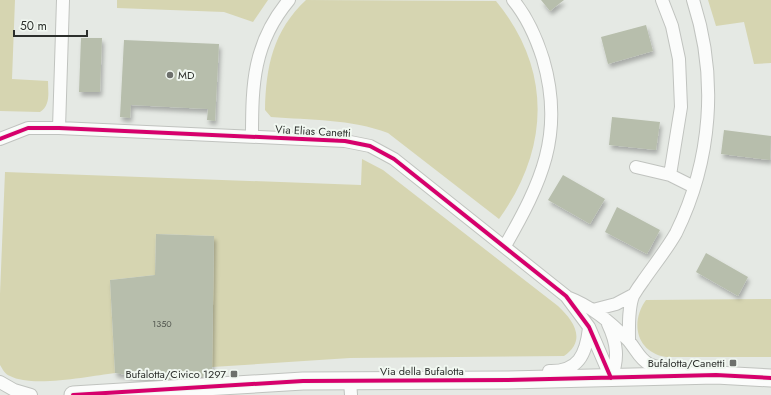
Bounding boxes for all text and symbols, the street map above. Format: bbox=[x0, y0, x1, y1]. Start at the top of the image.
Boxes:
scale bar bbox=[14, 12, 87, 38]
text: 50 m bbox=[20, 17, 47, 35]
place label: MD bbox=[178, 67, 195, 83]
marker: MD bbox=[165, 70, 175, 80]
street label: Via Elias Canetti bbox=[275, 121, 351, 141]
house number: 1350 bbox=[152, 317, 172, 330]
place label: Bufalotta/Canetti bbox=[648, 355, 725, 371]
marker: Bufalotta/Canetti bbox=[728, 358, 738, 368]
street label: Via della Bufalotta bbox=[380, 363, 464, 379]
place label: Bufalotta/Civico 1297 bbox=[125, 366, 226, 382]
marker: Bufalotta/Civico 1297 bbox=[229, 369, 239, 379]

